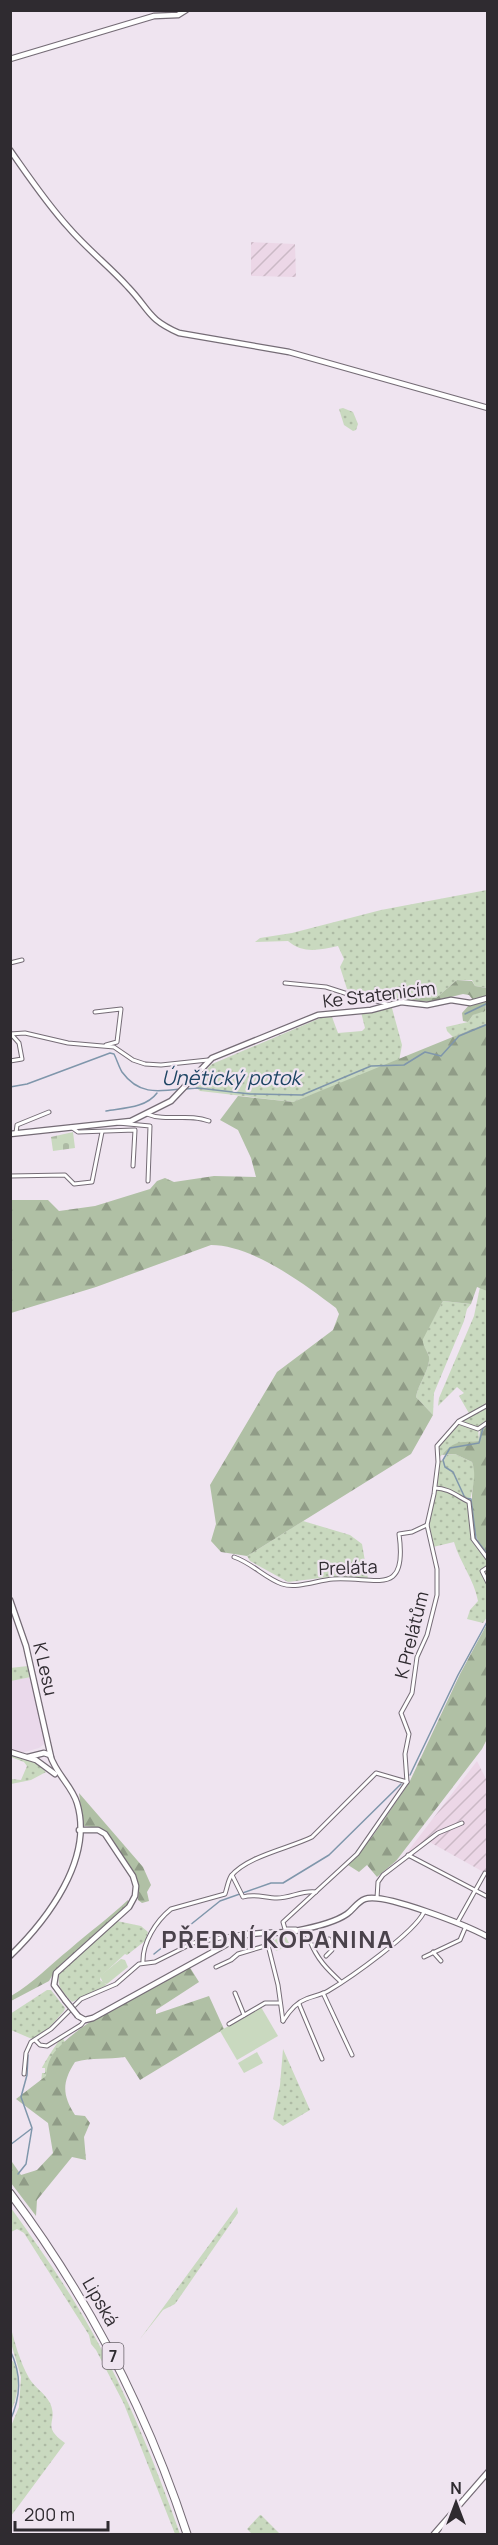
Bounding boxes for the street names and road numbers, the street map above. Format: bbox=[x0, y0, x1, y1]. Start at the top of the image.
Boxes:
street label: Ke Statenicím bbox=[321, 975, 437, 1013]
street label: Preláta bbox=[318, 1554, 378, 1580]
street label: K Prelátům bbox=[389, 1589, 433, 1681]
street label: K Lesu bbox=[28, 1640, 64, 1698]
street label: Lipská bbox=[77, 2273, 124, 2330]
road number: 7 bbox=[102, 2343, 124, 2369]

